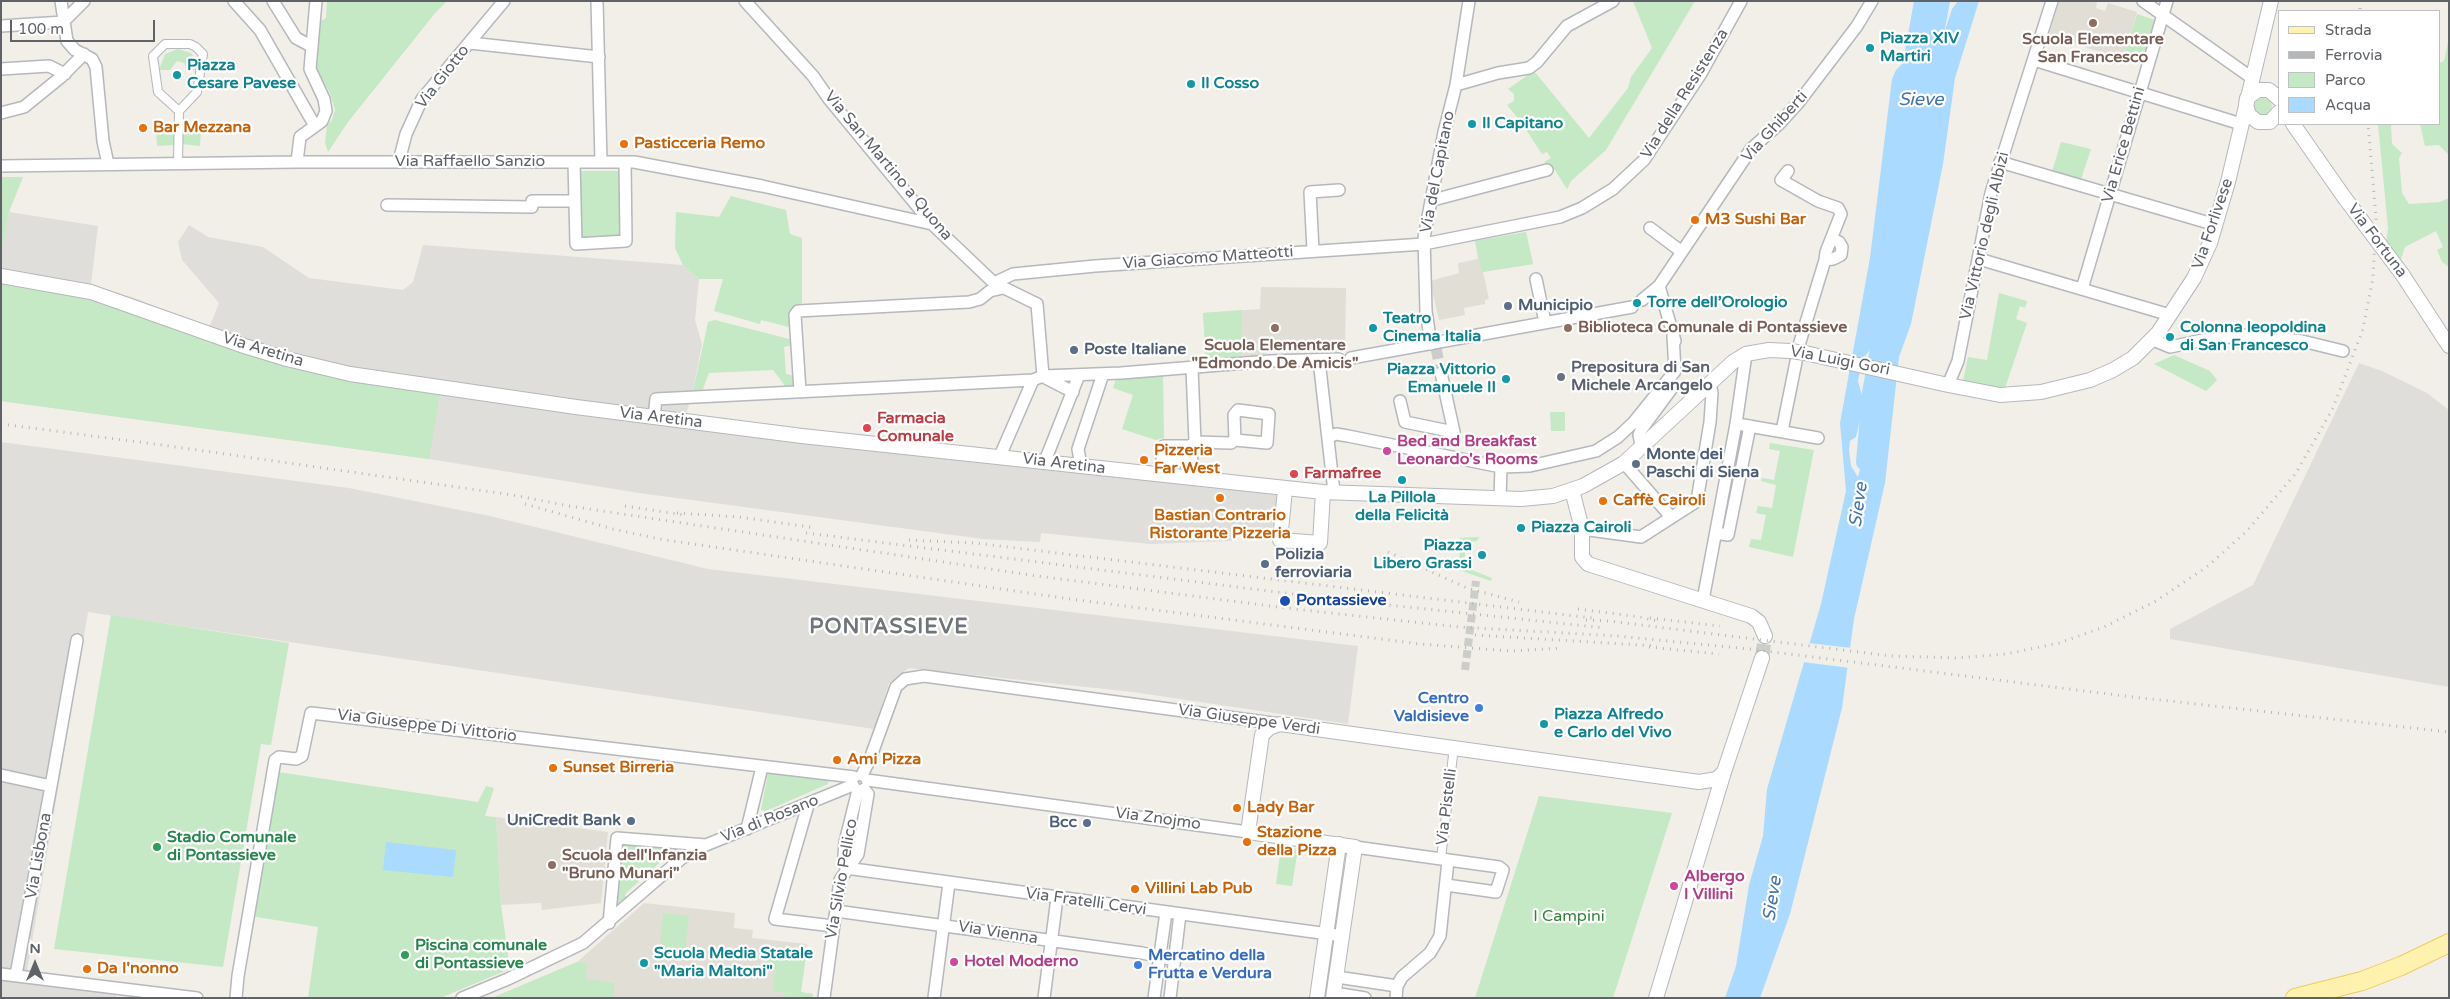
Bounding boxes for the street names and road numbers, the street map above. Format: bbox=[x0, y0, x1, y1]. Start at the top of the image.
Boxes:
street label: Via della Resistenza bbox=[1637, 25, 1733, 163]
street label: Via Giotto bbox=[412, 41, 474, 113]
street label: Via Erice Bettini bbox=[2098, 85, 2150, 205]
street label: Via San Martino a Quona bbox=[820, 87, 956, 245]
street label: Via Ghiberti bbox=[1738, 87, 1812, 167]
street label: Via del Capitano bbox=[1417, 109, 1459, 235]
street label: Via Vittorio degli Albizi bbox=[1956, 150, 2014, 322]
street label: Via Raffaello Sanzio bbox=[395, 152, 545, 172]
street label: Via Forlivese bbox=[2188, 176, 2238, 272]
street label: Via Fortuna bbox=[2343, 200, 2411, 282]
street label: Via Giacomo Matteotti bbox=[1122, 242, 1294, 274]
street label: Via Aretina bbox=[220, 329, 306, 371]
street label: Via Luigi Gori bbox=[1788, 342, 1892, 380]
street label: Via Aretina bbox=[618, 403, 704, 433]
street label: Via Aretina bbox=[1021, 449, 1107, 479]
street label: Via Giuseppe Verdi bbox=[1177, 701, 1321, 739]
street label: Via Giuseppe Di Vittorio bbox=[336, 705, 518, 747]
street label: Via Pistelli bbox=[1433, 767, 1461, 847]
street label: Via di Rosano bbox=[718, 791, 822, 847]
street label: Via Znojmo bbox=[1114, 803, 1202, 835]
street label: Via Lisbona bbox=[22, 811, 56, 901]
street label: Via Silvio Pellico bbox=[822, 817, 862, 941]
street label: Via Fratelli Cervi bbox=[1024, 884, 1148, 920]
street label: Via Vienna bbox=[957, 917, 1039, 949]

